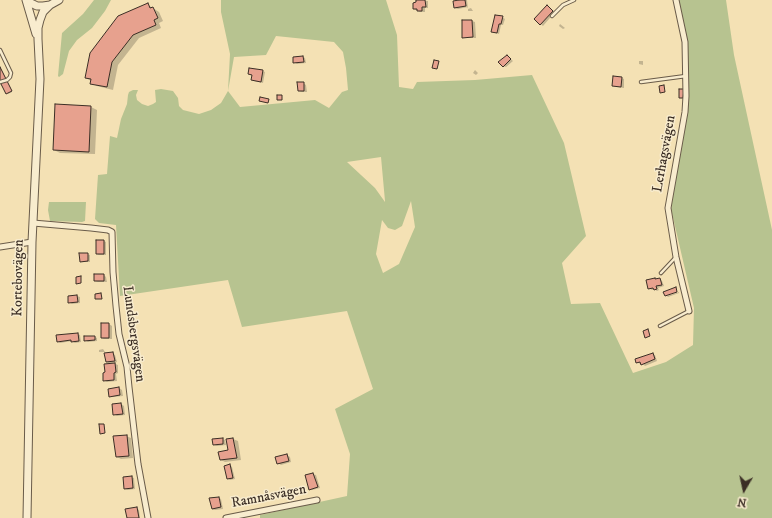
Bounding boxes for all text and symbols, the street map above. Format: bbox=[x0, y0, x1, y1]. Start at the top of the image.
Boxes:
street label: Lerhagsvägen bbox=[650, 114, 680, 194]
street label: Kortebovägen bbox=[10, 239, 28, 317]
street label: Lundsbergsvägen bbox=[118, 285, 148, 383]
north arrow bbox=[724, 470, 764, 510]
street label: Ramnåsvägen bbox=[230, 482, 308, 512]
text: N bbox=[737, 494, 748, 509]

